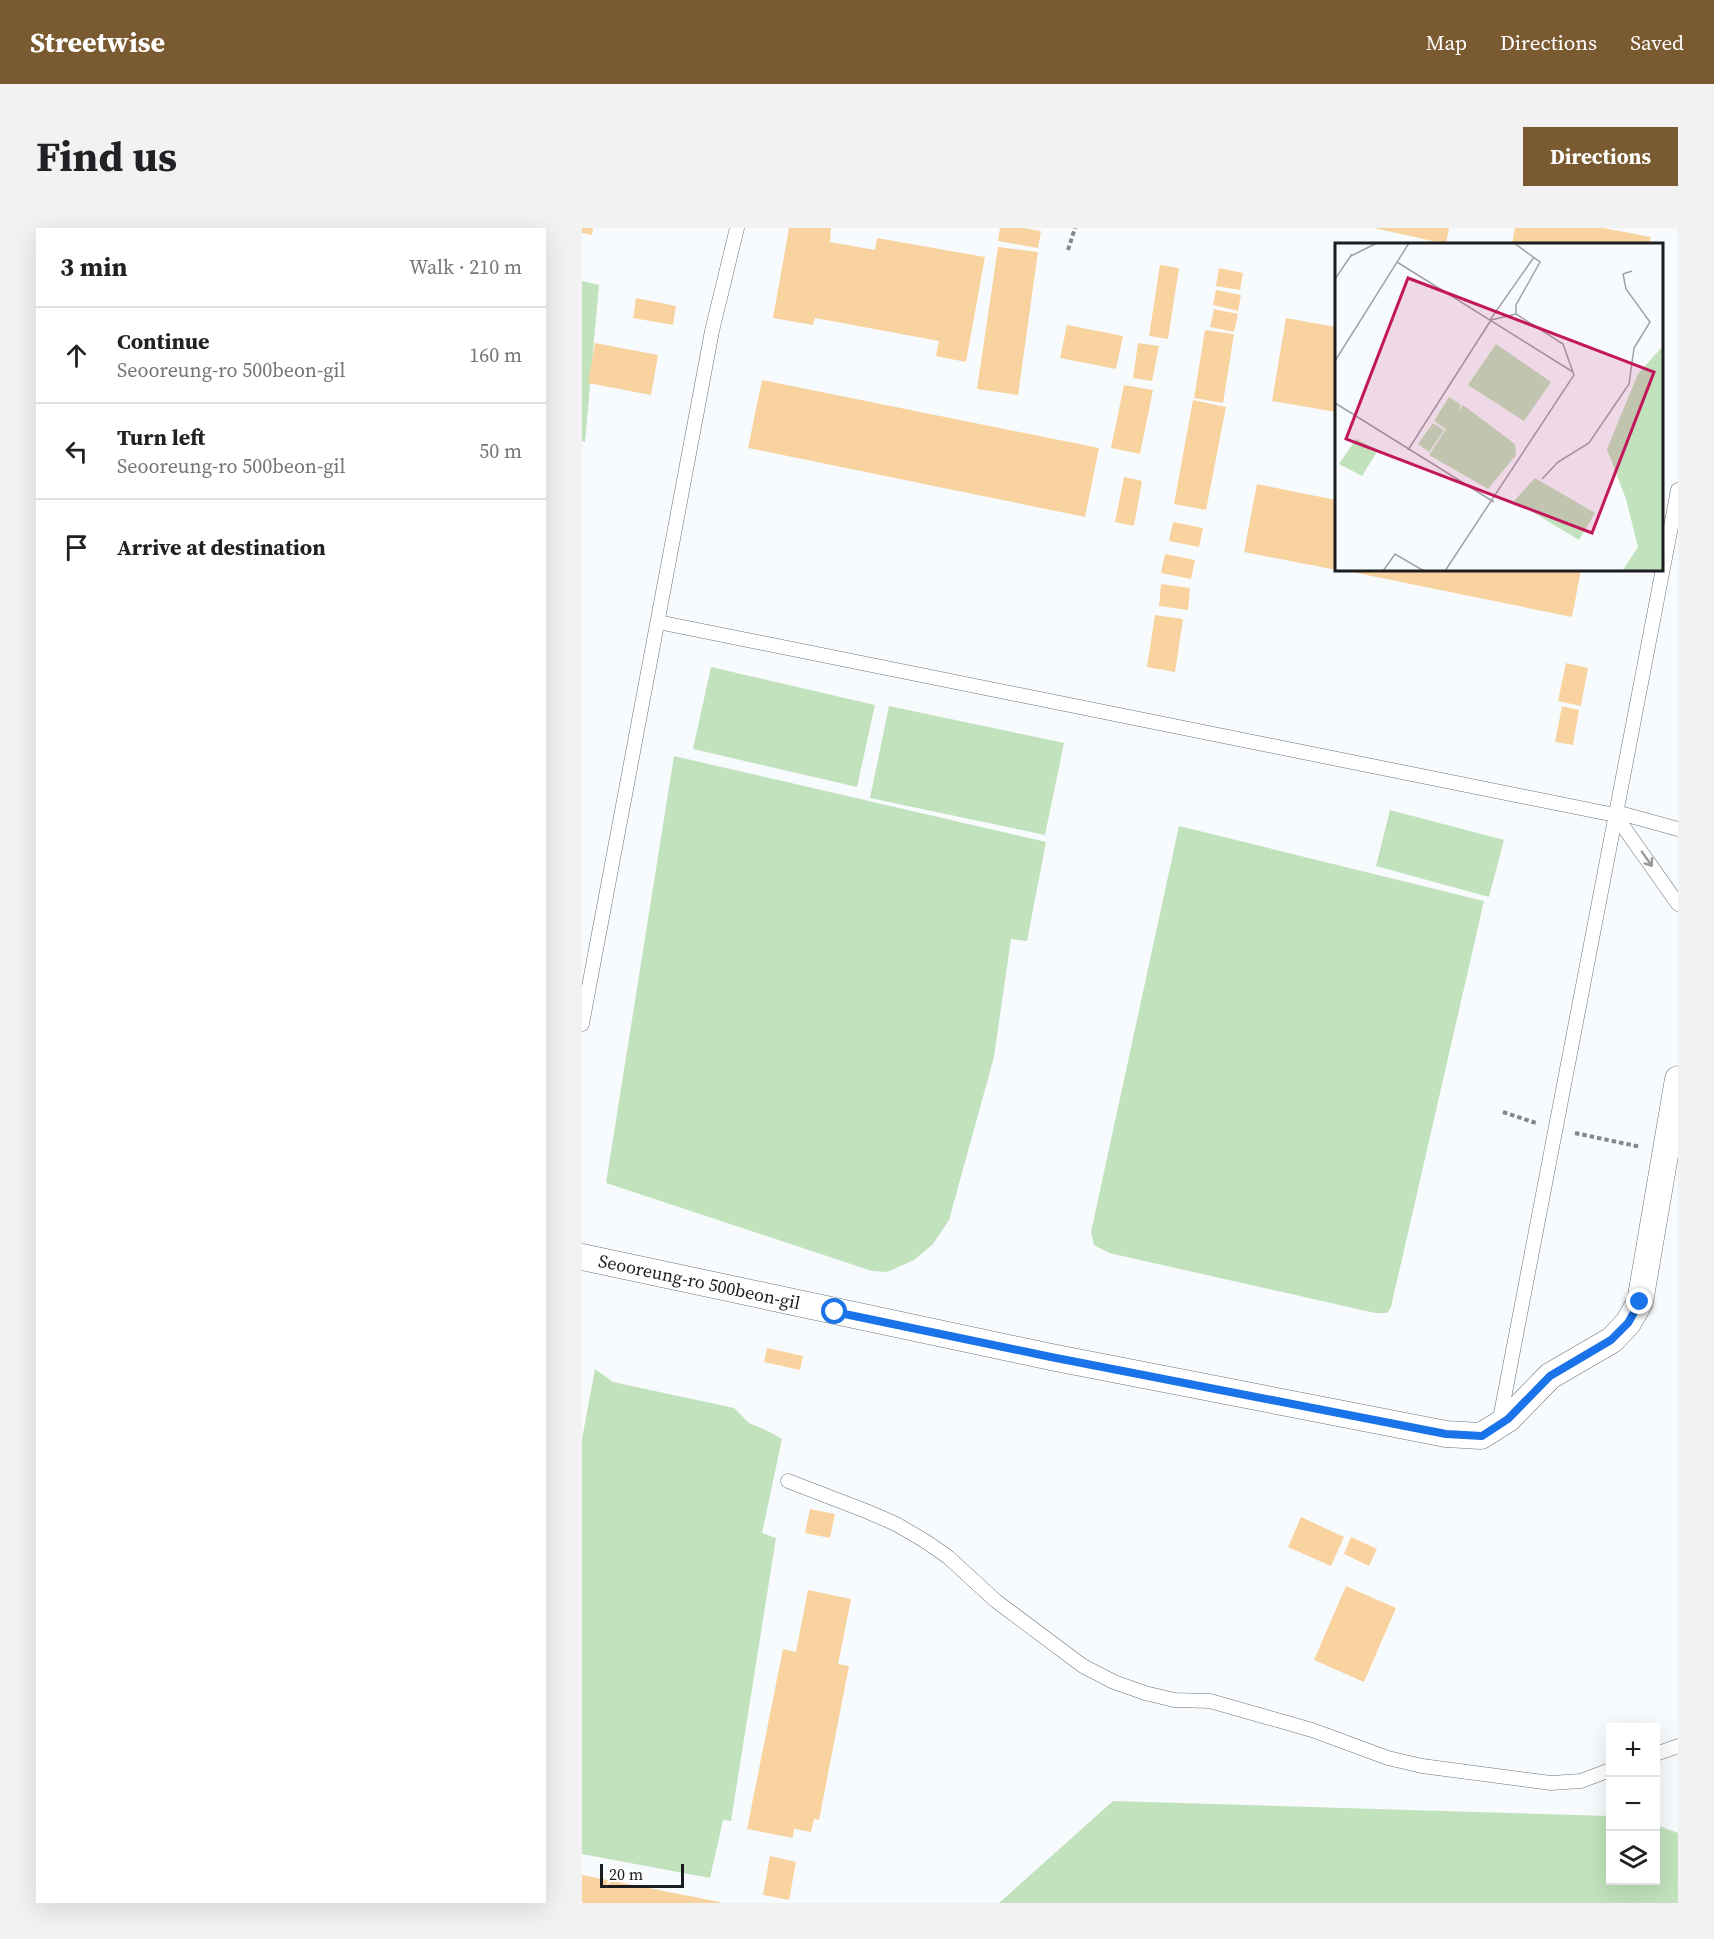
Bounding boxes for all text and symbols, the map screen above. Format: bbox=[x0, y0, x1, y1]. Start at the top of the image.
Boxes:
text: Streetwise bbox=[30, 23, 165, 61]
text: Map bbox=[1426, 28, 1467, 57]
text: Directions bbox=[1500, 28, 1597, 57]
text: Saved bbox=[1630, 28, 1684, 57]
text: Find us bbox=[36, 127, 177, 185]
button: Directions bbox=[1523, 127, 1678, 186]
inset map bbox=[1335, 243, 1663, 572]
text: 3 min bbox=[60, 249, 127, 285]
text: Walk · 210 m bbox=[409, 253, 522, 281]
text: Continue bbox=[117, 326, 210, 356]
icon: ahead bbox=[60, 339, 93, 372]
text: 160 m bbox=[469, 341, 522, 369]
text: Seooreung-ro 500beon-gil bbox=[117, 356, 346, 384]
text: Turn left bbox=[117, 422, 205, 452]
icon: left bbox=[60, 435, 93, 468]
text: 50 m bbox=[479, 437, 522, 465]
text: Seooreung-ro 500beon-gil bbox=[117, 452, 346, 480]
icon: arrive bbox=[60, 531, 93, 564]
text: Arrive at destination bbox=[117, 532, 326, 562]
one-way arrow bbox=[1641, 851, 1653, 867]
street label: Seooreung-ro 500beon-gil bbox=[596, 1248, 803, 1315]
route end bbox=[1626, 1288, 1652, 1314]
route start bbox=[821, 1298, 847, 1324]
map controls bbox=[1606, 1723, 1660, 1885]
button: + bbox=[1606, 1723, 1660, 1777]
button: − bbox=[1606, 1777, 1660, 1831]
button: layers bbox=[1606, 1831, 1660, 1885]
scale bar bbox=[600, 1861, 684, 1888]
text: 20 m bbox=[609, 1863, 643, 1885]

